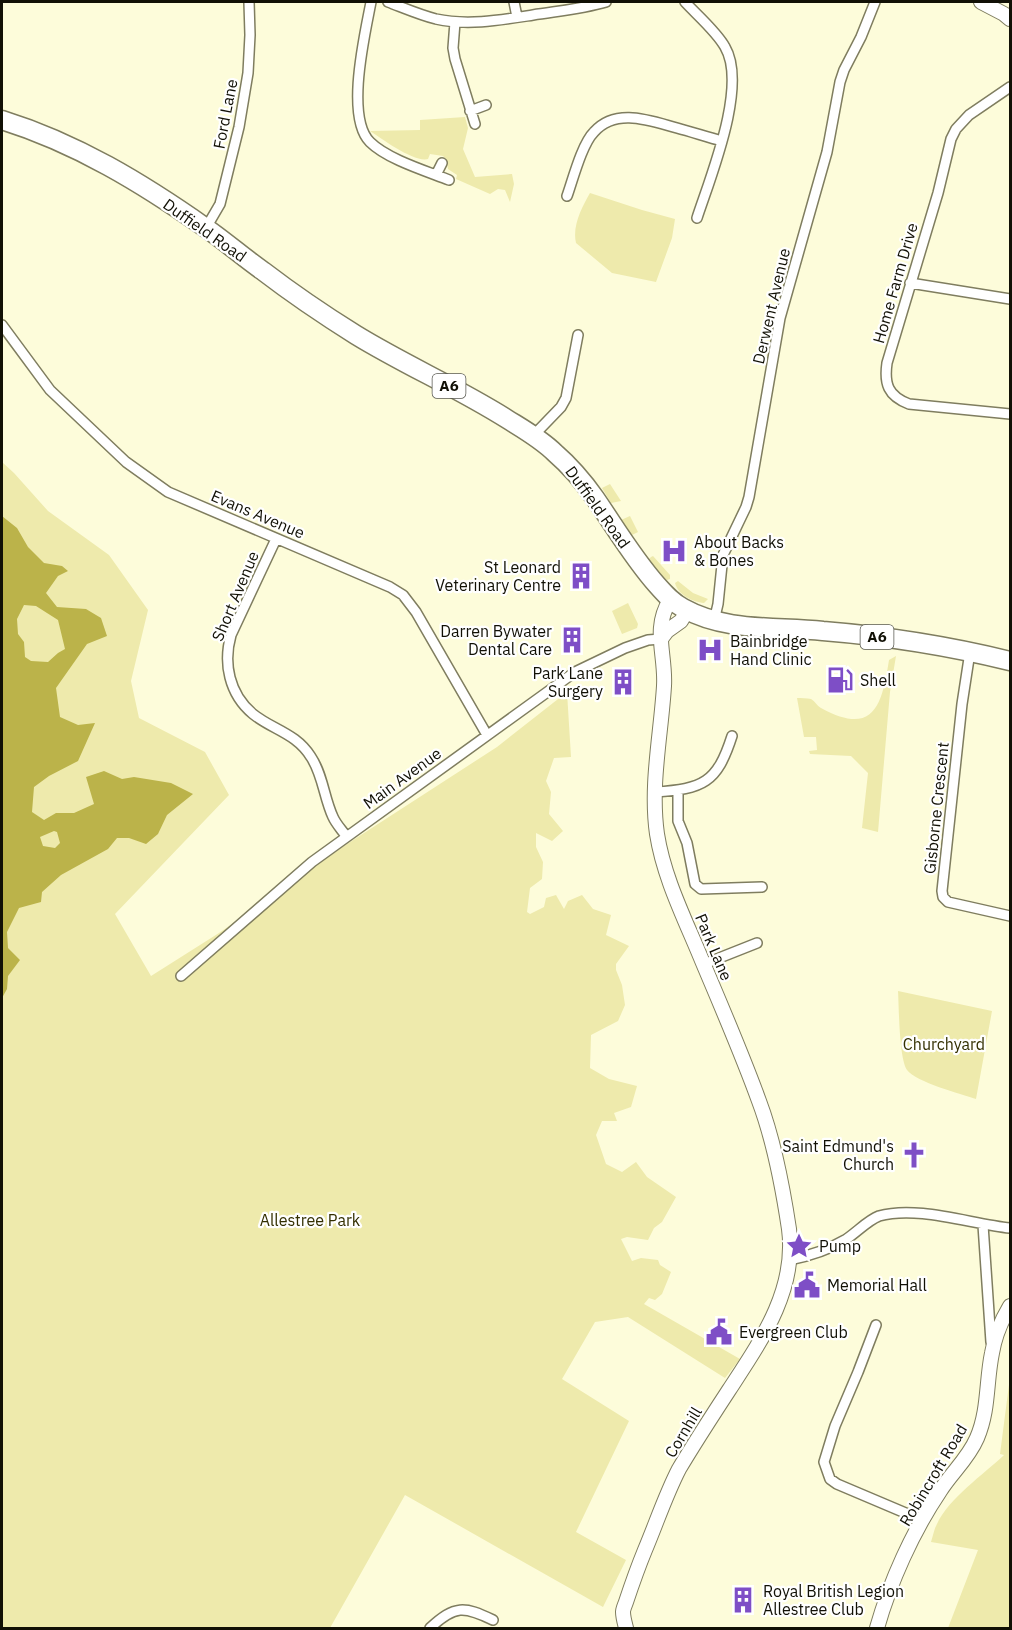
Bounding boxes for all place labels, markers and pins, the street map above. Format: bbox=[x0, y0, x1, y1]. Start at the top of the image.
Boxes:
place label: About Backs & Bones bbox=[694, 532, 784, 570]
hospital icon: About Backs & Bones bbox=[659, 536, 689, 566]
place label: St Leonard Veterinary Centre bbox=[435, 557, 561, 595]
building icon: St Leonard Veterinary Centre bbox=[566, 561, 596, 591]
place label: Darren Bywater Dental Care bbox=[440, 621, 552, 659]
building icon: Darren Bywater Dental Care bbox=[557, 625, 587, 655]
place label: Bainbridge Hand Clinic bbox=[730, 631, 811, 669]
hospital icon: Bainbridge Hand Clinic bbox=[695, 635, 725, 665]
place label: Park Lane Surgery bbox=[532, 663, 603, 701]
fuel station icon: Shell bbox=[825, 665, 855, 695]
building icon: Park Lane Surgery bbox=[608, 667, 638, 697]
place label: Shell bbox=[860, 670, 896, 690]
place label: Saint Edmund's Church bbox=[782, 1136, 894, 1174]
church icon: Saint Edmund's Church bbox=[899, 1140, 929, 1170]
place icon: Pump bbox=[784, 1231, 814, 1261]
place label: Pump bbox=[819, 1236, 861, 1256]
public building icon: Memorial Hall bbox=[792, 1270, 822, 1300]
place label: Memorial Hall bbox=[827, 1275, 927, 1295]
public building icon: Evergreen Club bbox=[704, 1317, 734, 1347]
place label: Evergreen Club bbox=[739, 1322, 848, 1342]
place label: Royal British Legion Allestree Club bbox=[763, 1581, 904, 1619]
building icon: Royal British Legion Allestree Club bbox=[728, 1585, 758, 1615]

